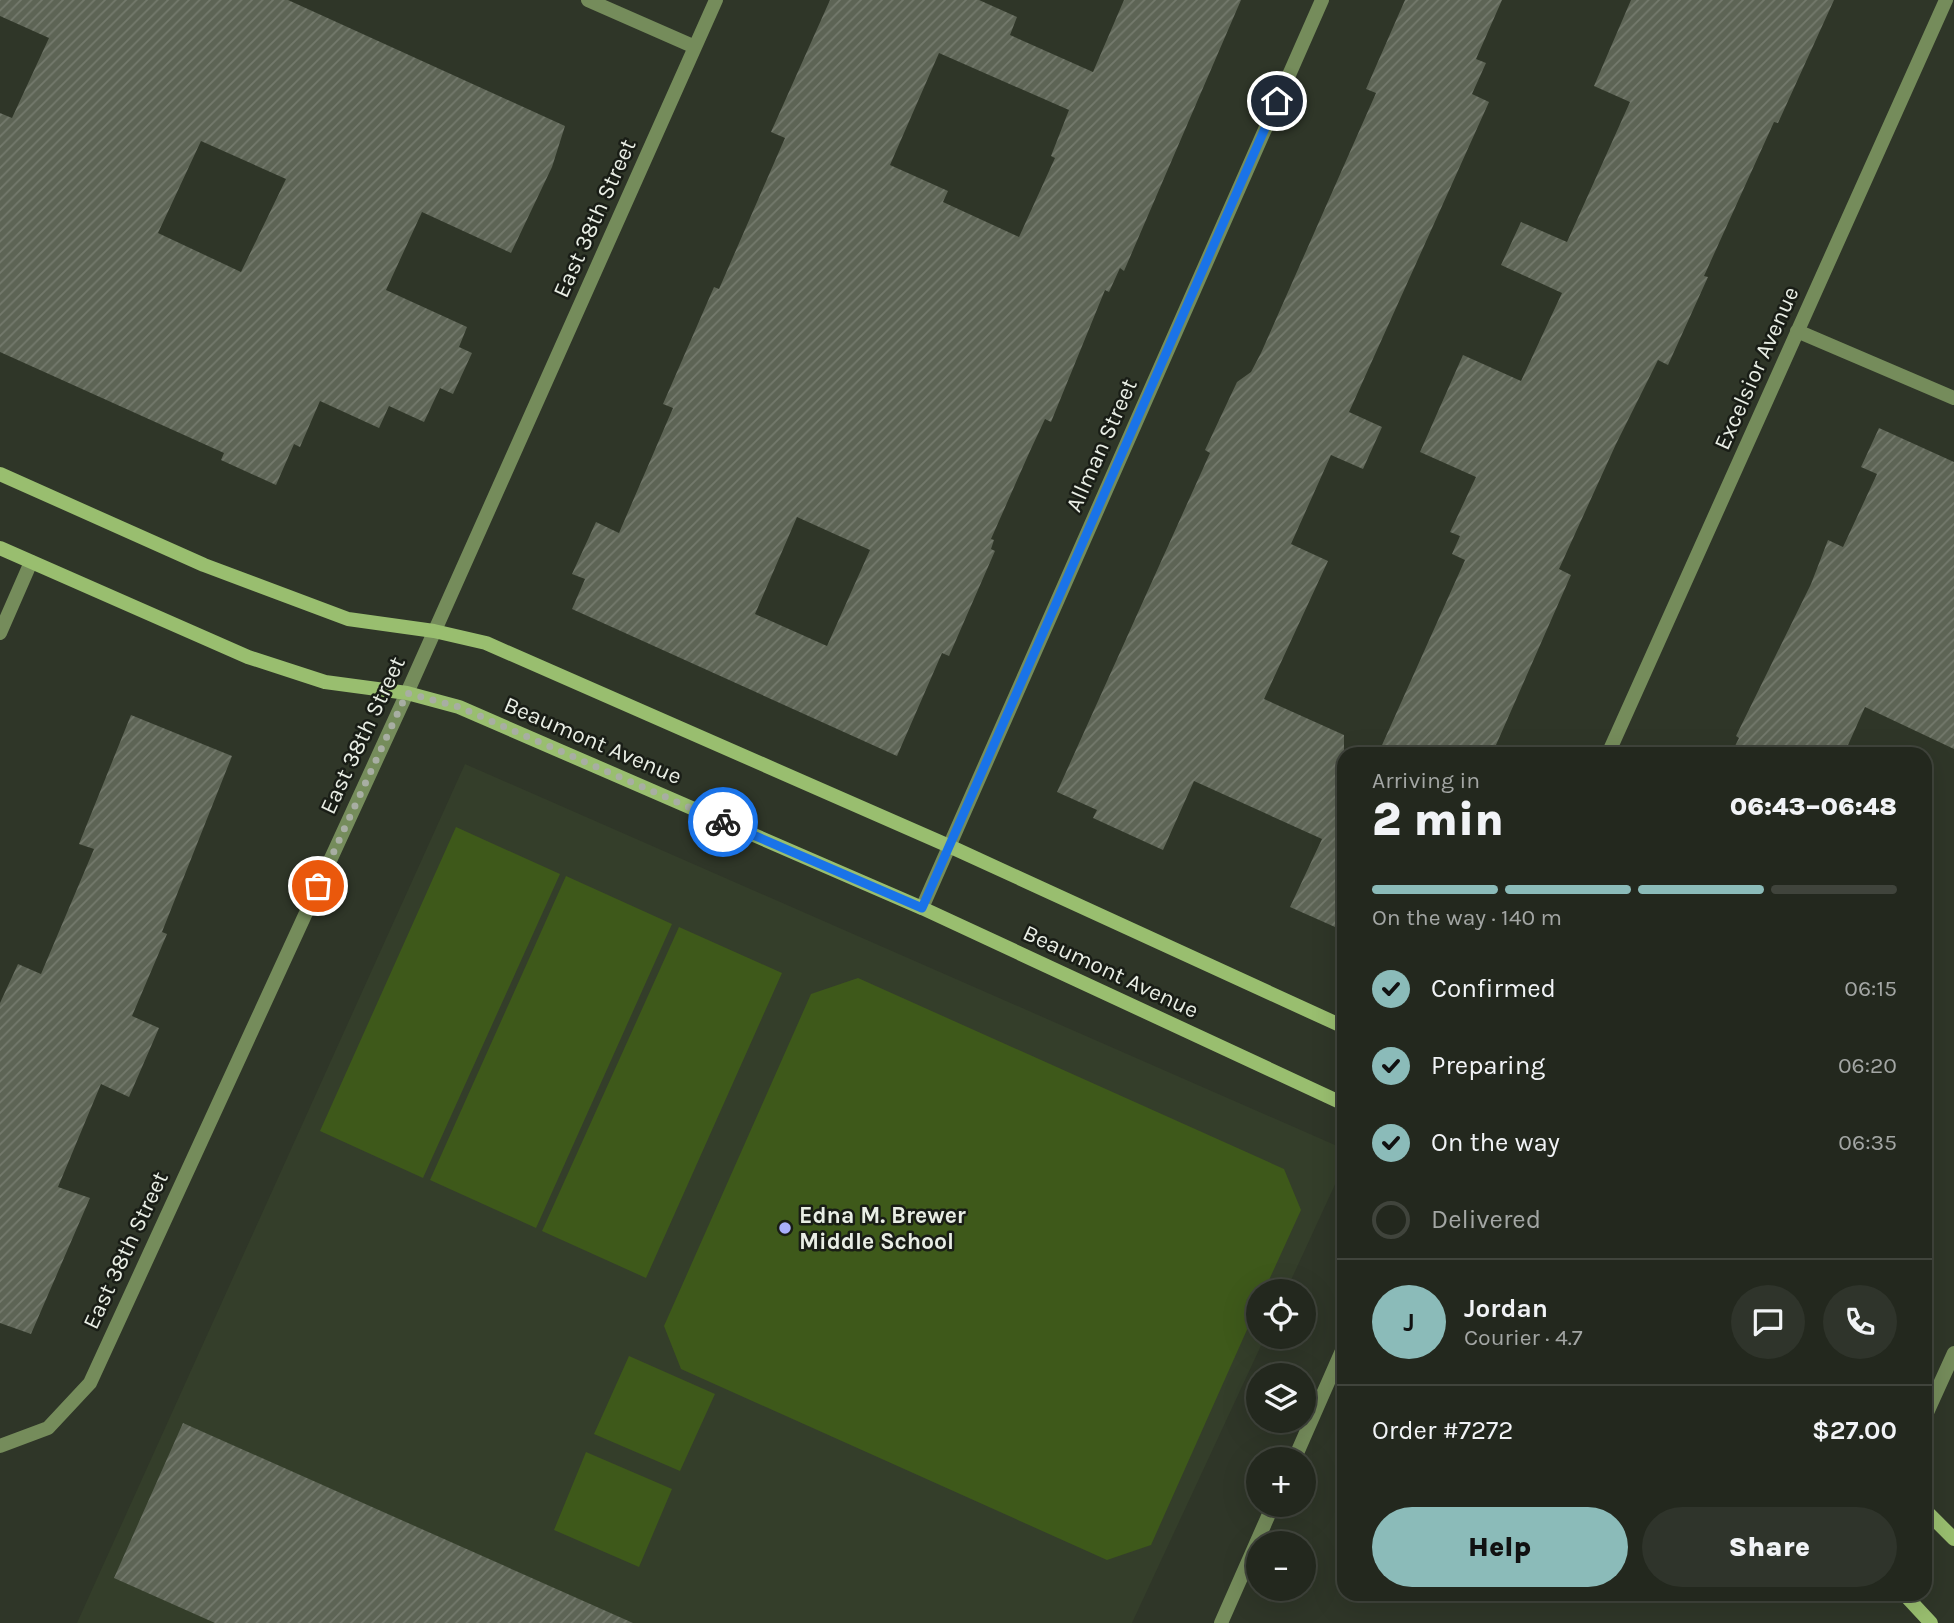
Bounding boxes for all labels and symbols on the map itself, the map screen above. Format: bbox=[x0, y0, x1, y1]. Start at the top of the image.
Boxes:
pin bbox=[1247, 71, 1307, 131]
street label: East 38th Street bbox=[547, 134, 642, 302]
street label: Excelsior Avenue bbox=[1708, 282, 1805, 454]
street label: Allman Street bbox=[1060, 374, 1143, 516]
street label: East 38th Street bbox=[314, 652, 411, 818]
street label: Beaumont Avenue bbox=[500, 691, 686, 790]
courier bbox=[688, 787, 758, 857]
pin bbox=[288, 856, 348, 916]
street label: Beaumont Avenue bbox=[1019, 919, 1203, 1024]
street label: East 38th Street bbox=[77, 1167, 174, 1333]
place label: Edna M. Brewer Middle School bbox=[799, 1202, 966, 1255]
marker: Edna M. Brewer Middle School bbox=[777, 1220, 793, 1236]

